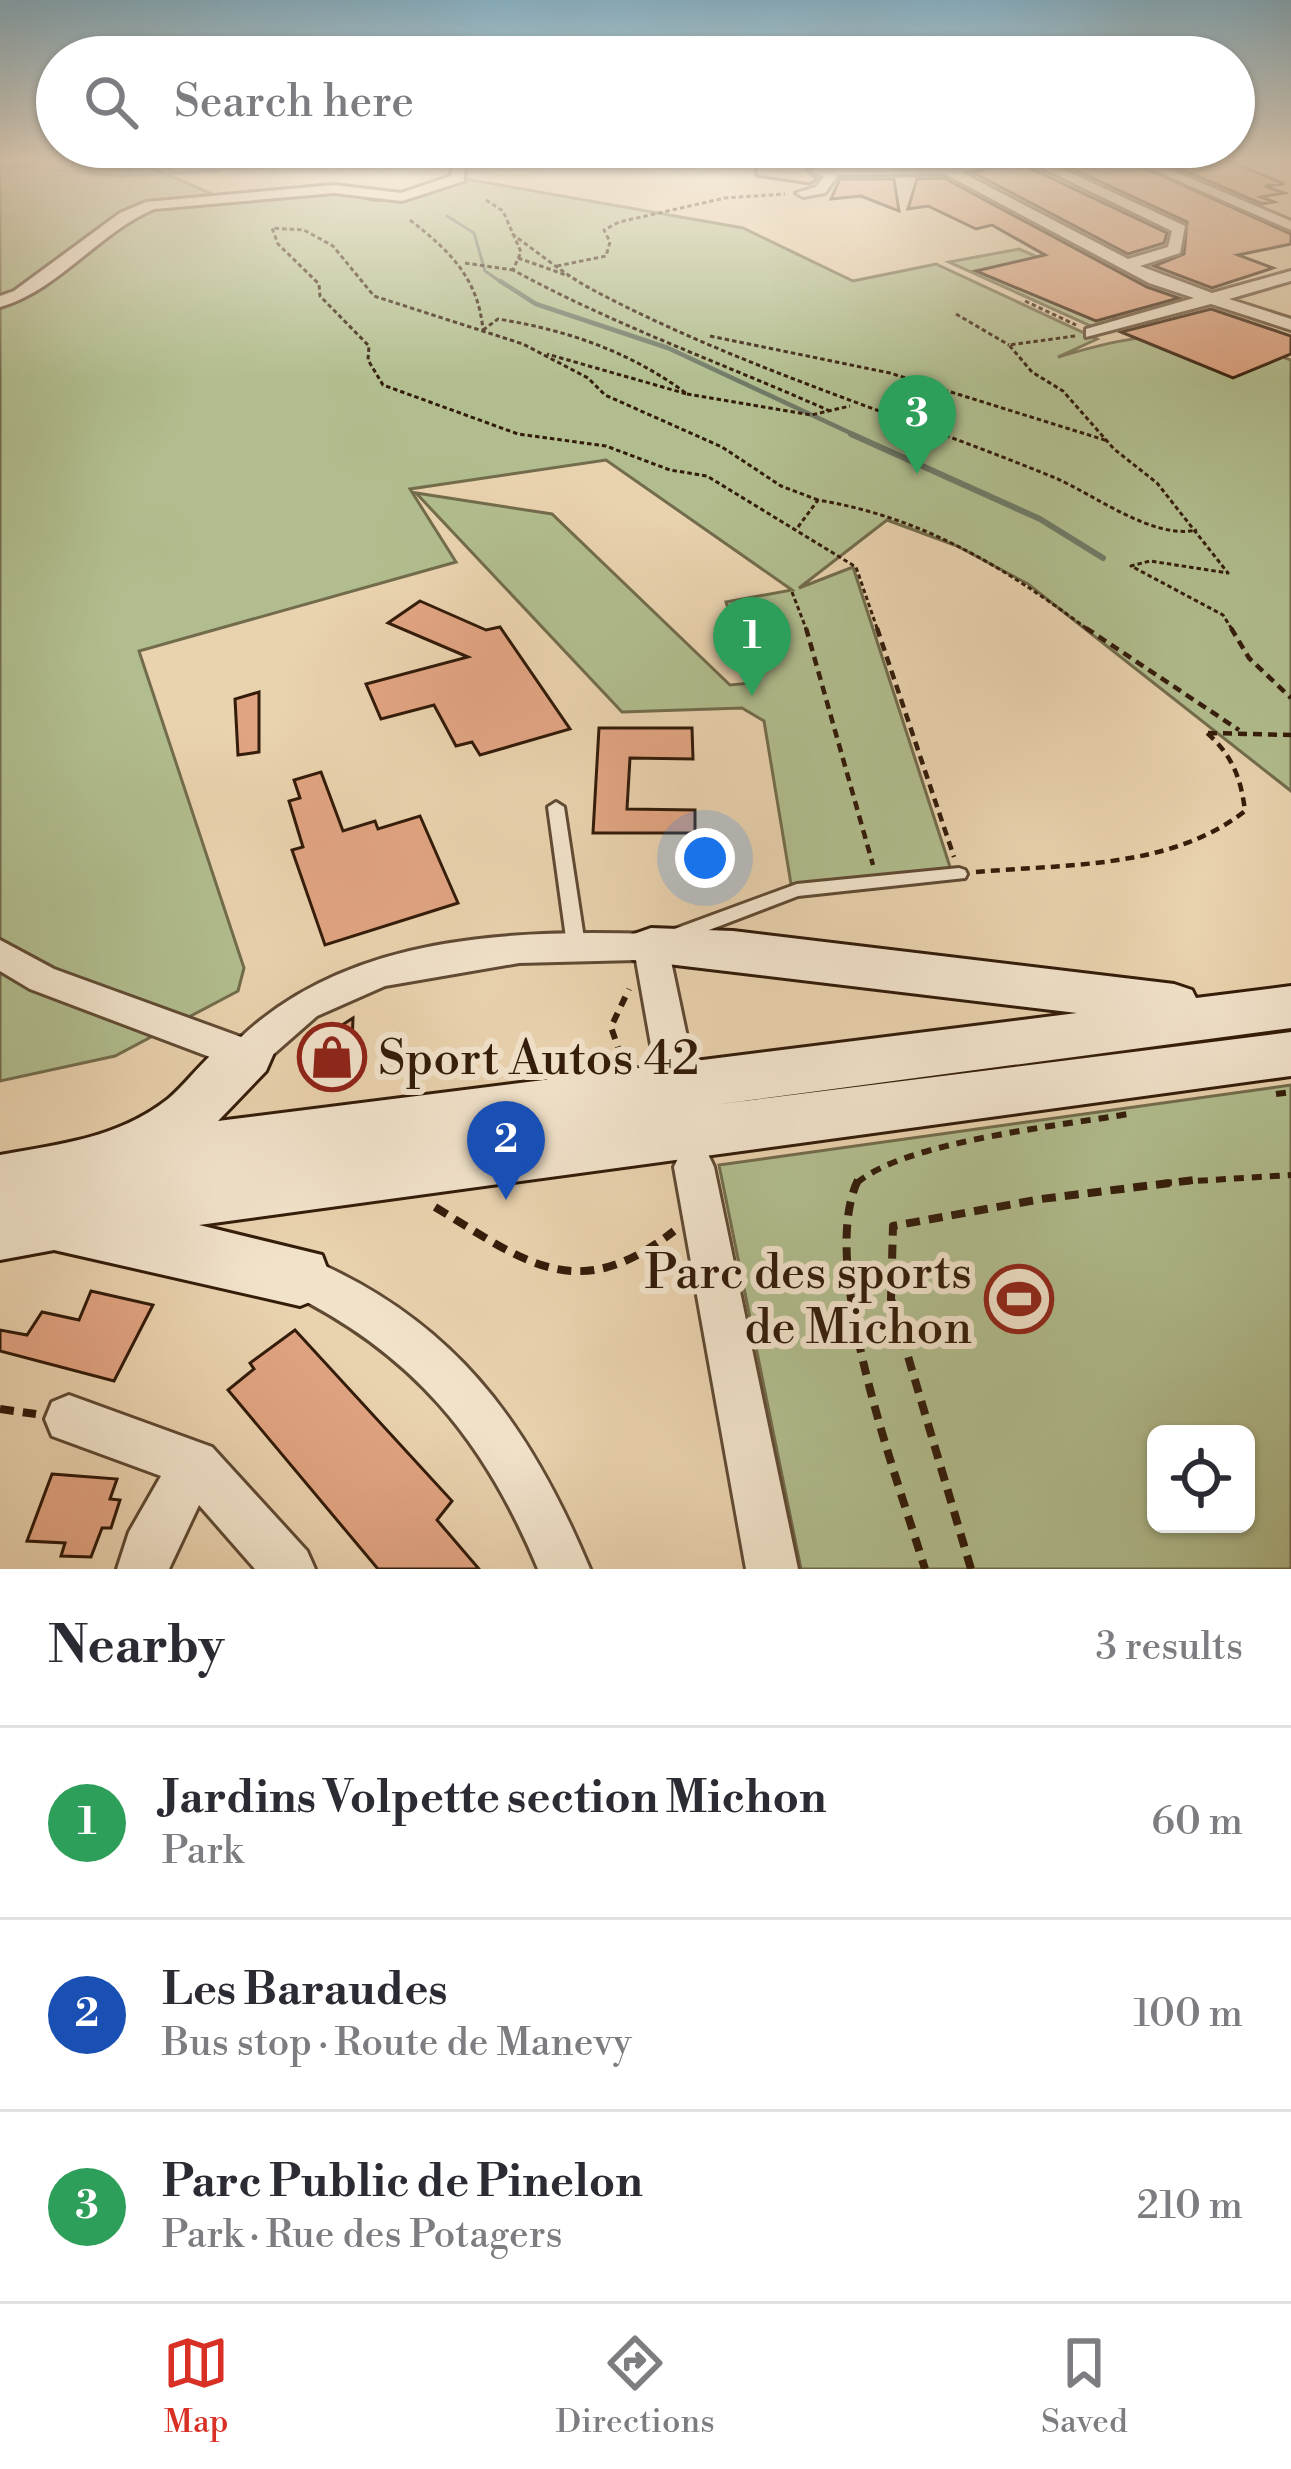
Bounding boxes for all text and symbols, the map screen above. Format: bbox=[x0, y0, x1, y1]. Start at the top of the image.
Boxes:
search box bbox=[36, 36, 1255, 168]
icon: search bbox=[78, 69, 144, 135]
text: Search here bbox=[174, 74, 414, 131]
pin: 3 bbox=[878, 375, 956, 474]
pin: 1 bbox=[713, 597, 791, 696]
your location bbox=[675, 828, 735, 888]
shop icon: Sport Autos 42 bbox=[297, 1022, 367, 1092]
place label: Sport Autos 42 bbox=[378, 1030, 699, 1090]
pin: 2 bbox=[467, 1101, 545, 1200]
place label: Parc des sports de Michon bbox=[645, 1244, 972, 1359]
sports icon: Parc des sports de Michon bbox=[984, 1264, 1054, 1334]
map controls bbox=[1147, 1425, 1255, 1533]
button: locate bbox=[1147, 1425, 1255, 1533]
text: Nearby bbox=[48, 1615, 224, 1679]
text: 3 results bbox=[1095, 1623, 1243, 1672]
text: Jardins Volpette section Michon bbox=[162, 1770, 827, 1827]
text: 1 bbox=[78, 1798, 96, 1847]
text: 60 m bbox=[1151, 1798, 1243, 1847]
text: Park bbox=[162, 1827, 243, 1876]
text: Les Baraudes bbox=[162, 1962, 448, 2019]
text: 2 bbox=[75, 1990, 99, 2039]
text: 100 m bbox=[1134, 1990, 1243, 2039]
text: Bus stop · Route de Manevy bbox=[162, 2019, 632, 2068]
text: Parc Public de Pinelon bbox=[162, 2154, 643, 2211]
text: 3 bbox=[75, 2182, 99, 2231]
text: 210 m bbox=[1137, 2182, 1243, 2231]
text: Park · Rue des Potagers bbox=[162, 2211, 563, 2260]
tab: Map bbox=[163, 2330, 229, 2443]
tab: Directions bbox=[556, 2330, 715, 2443]
tab: Saved bbox=[1041, 2330, 1128, 2443]

